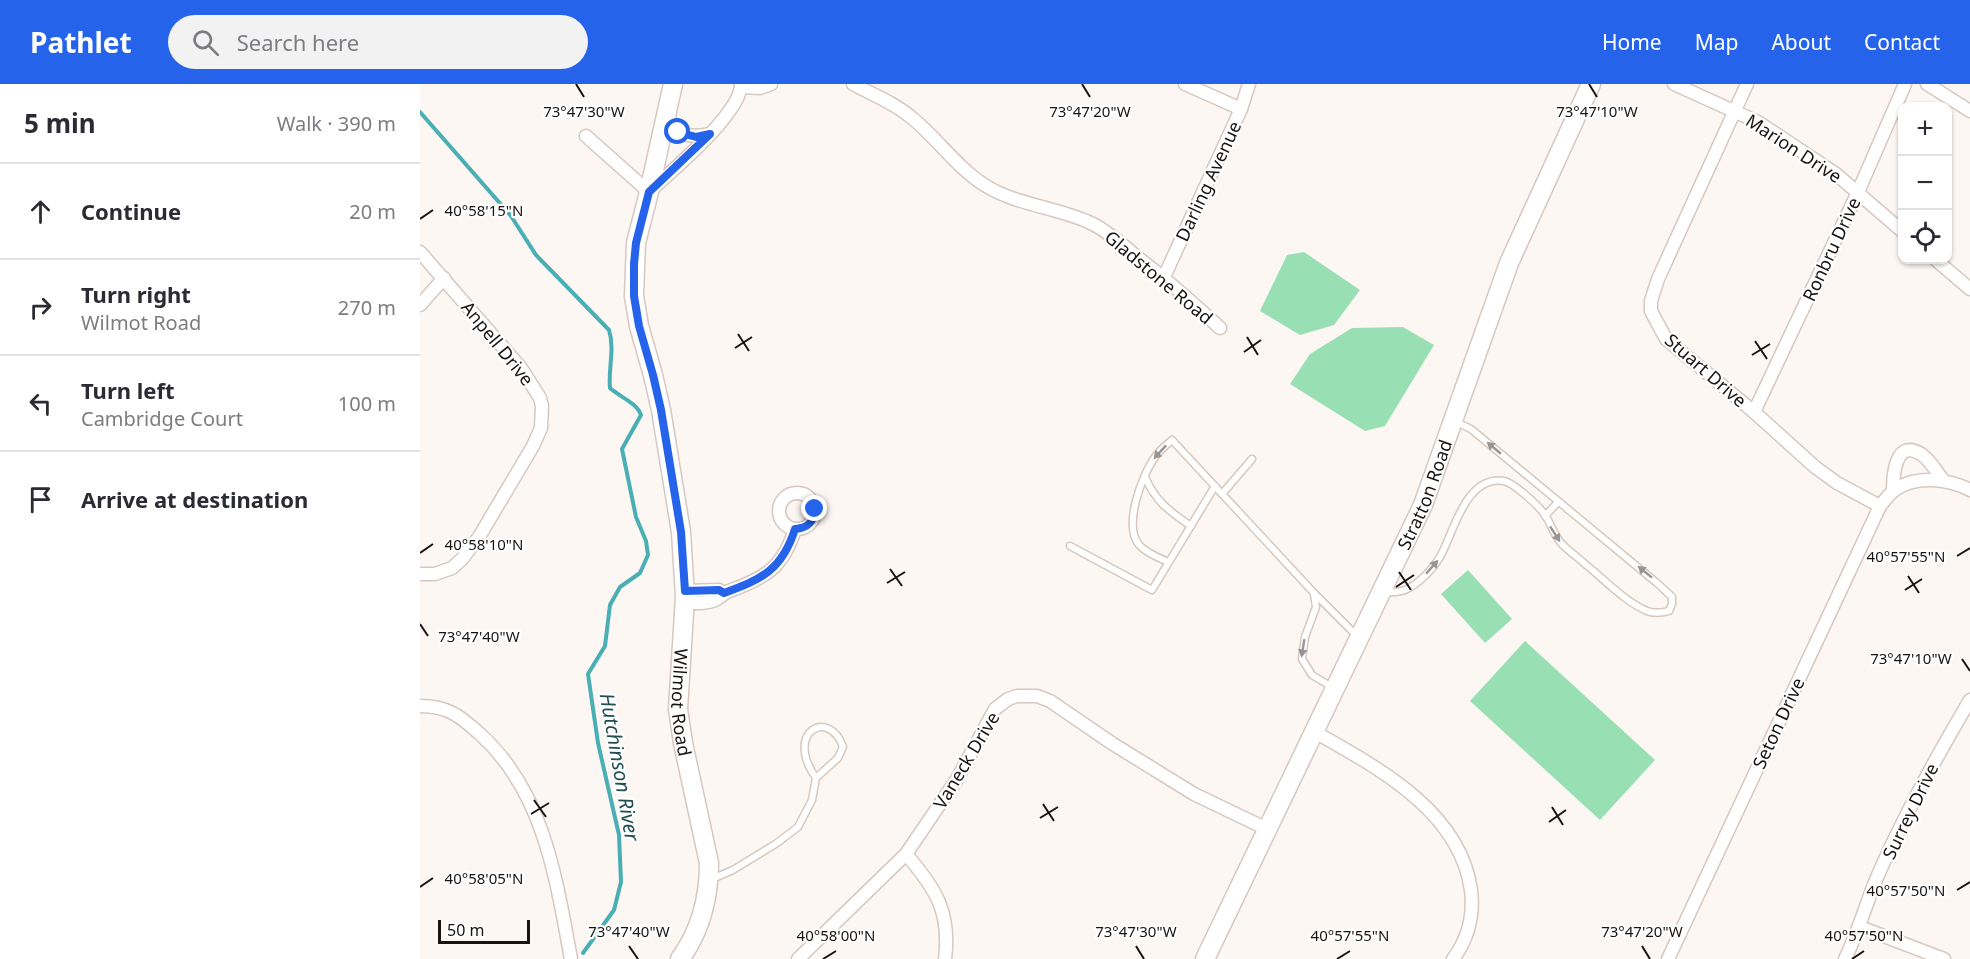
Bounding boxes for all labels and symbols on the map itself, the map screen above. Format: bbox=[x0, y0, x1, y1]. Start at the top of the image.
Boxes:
text: 73°47'30"W bbox=[543, 101, 625, 121]
text: 73°47'20"W bbox=[1049, 101, 1131, 121]
text: 73°47'10"W bbox=[1556, 101, 1638, 121]
street label: Marion Drive bbox=[1741, 108, 1847, 188]
street label: Darling Avenue bbox=[1170, 117, 1246, 245]
route start bbox=[664, 118, 690, 144]
street label: Ronbru Drive bbox=[1796, 193, 1866, 305]
text: 40°58'15"N bbox=[445, 200, 523, 220]
street label: Gladstone Road bbox=[1100, 225, 1218, 329]
street label: Anpell Drive bbox=[456, 296, 540, 390]
street label: Stuart Drive bbox=[1660, 328, 1752, 412]
street label: Stratton Road bbox=[1391, 436, 1457, 553]
one-way arrow bbox=[1486, 442, 1502, 455]
one-way arrow bbox=[1154, 444, 1168, 458]
route end bbox=[801, 495, 827, 521]
one-way arrow bbox=[1549, 525, 1561, 541]
text: 40°58'10"N bbox=[445, 534, 523, 554]
text: 40°57'55"N bbox=[1867, 546, 1945, 566]
one-way arrow bbox=[1425, 559, 1438, 575]
one-way arrow bbox=[1637, 567, 1652, 579]
text: 73°47'40"W bbox=[438, 626, 520, 646]
one-way arrow bbox=[1299, 639, 1308, 658]
street label: Wilmot Road bbox=[666, 648, 698, 758]
text: 73°47'10"W bbox=[1870, 648, 1952, 668]
street label: Seton Drive bbox=[1746, 674, 1810, 772]
water label: Hutchinson River bbox=[594, 691, 646, 844]
street label: Vaneck Drive bbox=[928, 707, 1004, 813]
street label: Surrey Drive bbox=[1876, 759, 1944, 863]
text: 40°58'05"N bbox=[445, 868, 523, 888]
text: 40°57'50"N bbox=[1867, 880, 1945, 900]
scale bar bbox=[438, 917, 530, 944]
text: 73°47'40"W bbox=[588, 921, 670, 941]
text: 73°47'30"W bbox=[1095, 921, 1177, 941]
text: 73°47'20"W bbox=[1601, 921, 1683, 941]
text: 40°58'00"N bbox=[797, 925, 875, 945]
text: 40°57'55"N bbox=[1311, 925, 1389, 945]
text: 40°57'50"N bbox=[1825, 925, 1903, 945]

